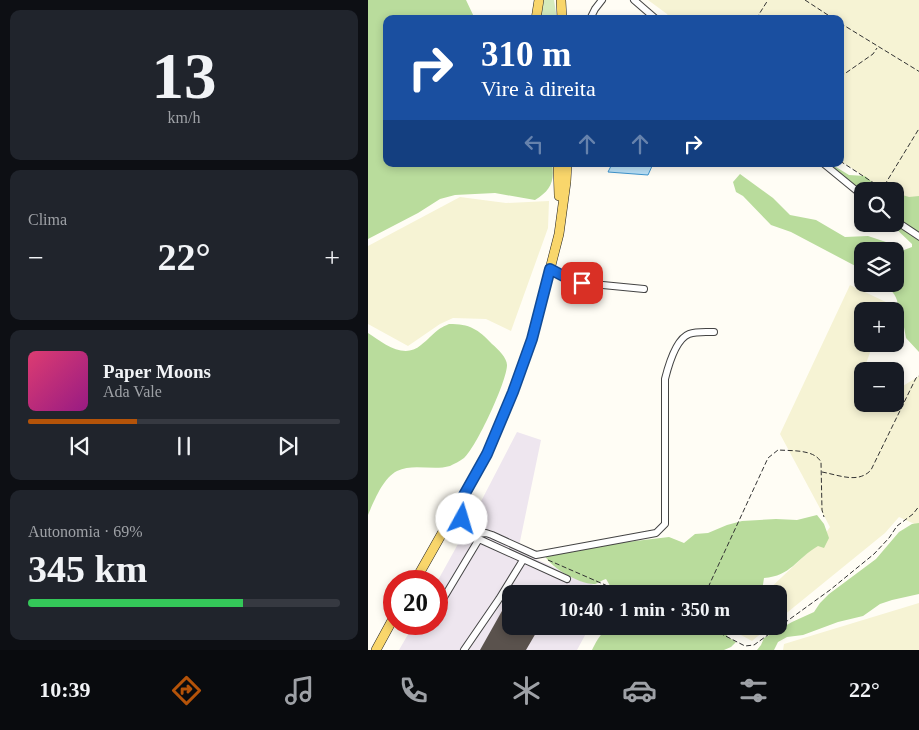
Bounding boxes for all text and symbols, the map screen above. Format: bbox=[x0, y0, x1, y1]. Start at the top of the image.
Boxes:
icon: right bbox=[398, 35, 463, 100]
text: 310 m bbox=[481, 35, 571, 74]
text: 13 bbox=[152, 40, 217, 112]
text: Vire à direita bbox=[481, 76, 596, 101]
text: km/h bbox=[168, 109, 200, 126]
icon: left bbox=[520, 130, 548, 158]
icon: ahead bbox=[573, 130, 601, 158]
icon: ahead bbox=[626, 130, 654, 158]
icon: right bbox=[679, 130, 707, 158]
map controls bbox=[854, 182, 904, 412]
button: search bbox=[854, 182, 904, 232]
text: Clima bbox=[28, 211, 67, 228]
text: 22° bbox=[157, 236, 211, 278]
text: − bbox=[28, 242, 44, 273]
text: + bbox=[324, 242, 340, 273]
button: layers bbox=[854, 242, 904, 292]
pin bbox=[561, 262, 603, 304]
icon: arrive bbox=[568, 269, 596, 297]
button: + bbox=[854, 302, 904, 352]
text: Paper Moons bbox=[103, 361, 211, 382]
button: − bbox=[854, 362, 904, 412]
text: Ada Vale bbox=[103, 383, 162, 400]
icon: previous bbox=[66, 432, 94, 460]
icon: pause bbox=[170, 432, 198, 460]
icon: next bbox=[274, 432, 302, 460]
position arrow bbox=[435, 492, 487, 544]
text: Autonomia · 69% bbox=[28, 523, 143, 540]
text: 345 km bbox=[28, 548, 147, 590]
speed limit sign: 20 bbox=[383, 570, 448, 635]
text: 10:40 · 1 min · 350 m bbox=[559, 599, 730, 620]
icon: directions bbox=[169, 673, 204, 708]
icon: music bbox=[282, 673, 317, 708]
icon: phone bbox=[396, 673, 431, 708]
icon: climate bbox=[509, 673, 544, 708]
icon: car bbox=[622, 673, 657, 708]
icon: filters bbox=[736, 673, 771, 708]
text: 10:39 bbox=[39, 677, 91, 702]
text: 22° bbox=[849, 677, 880, 702]

